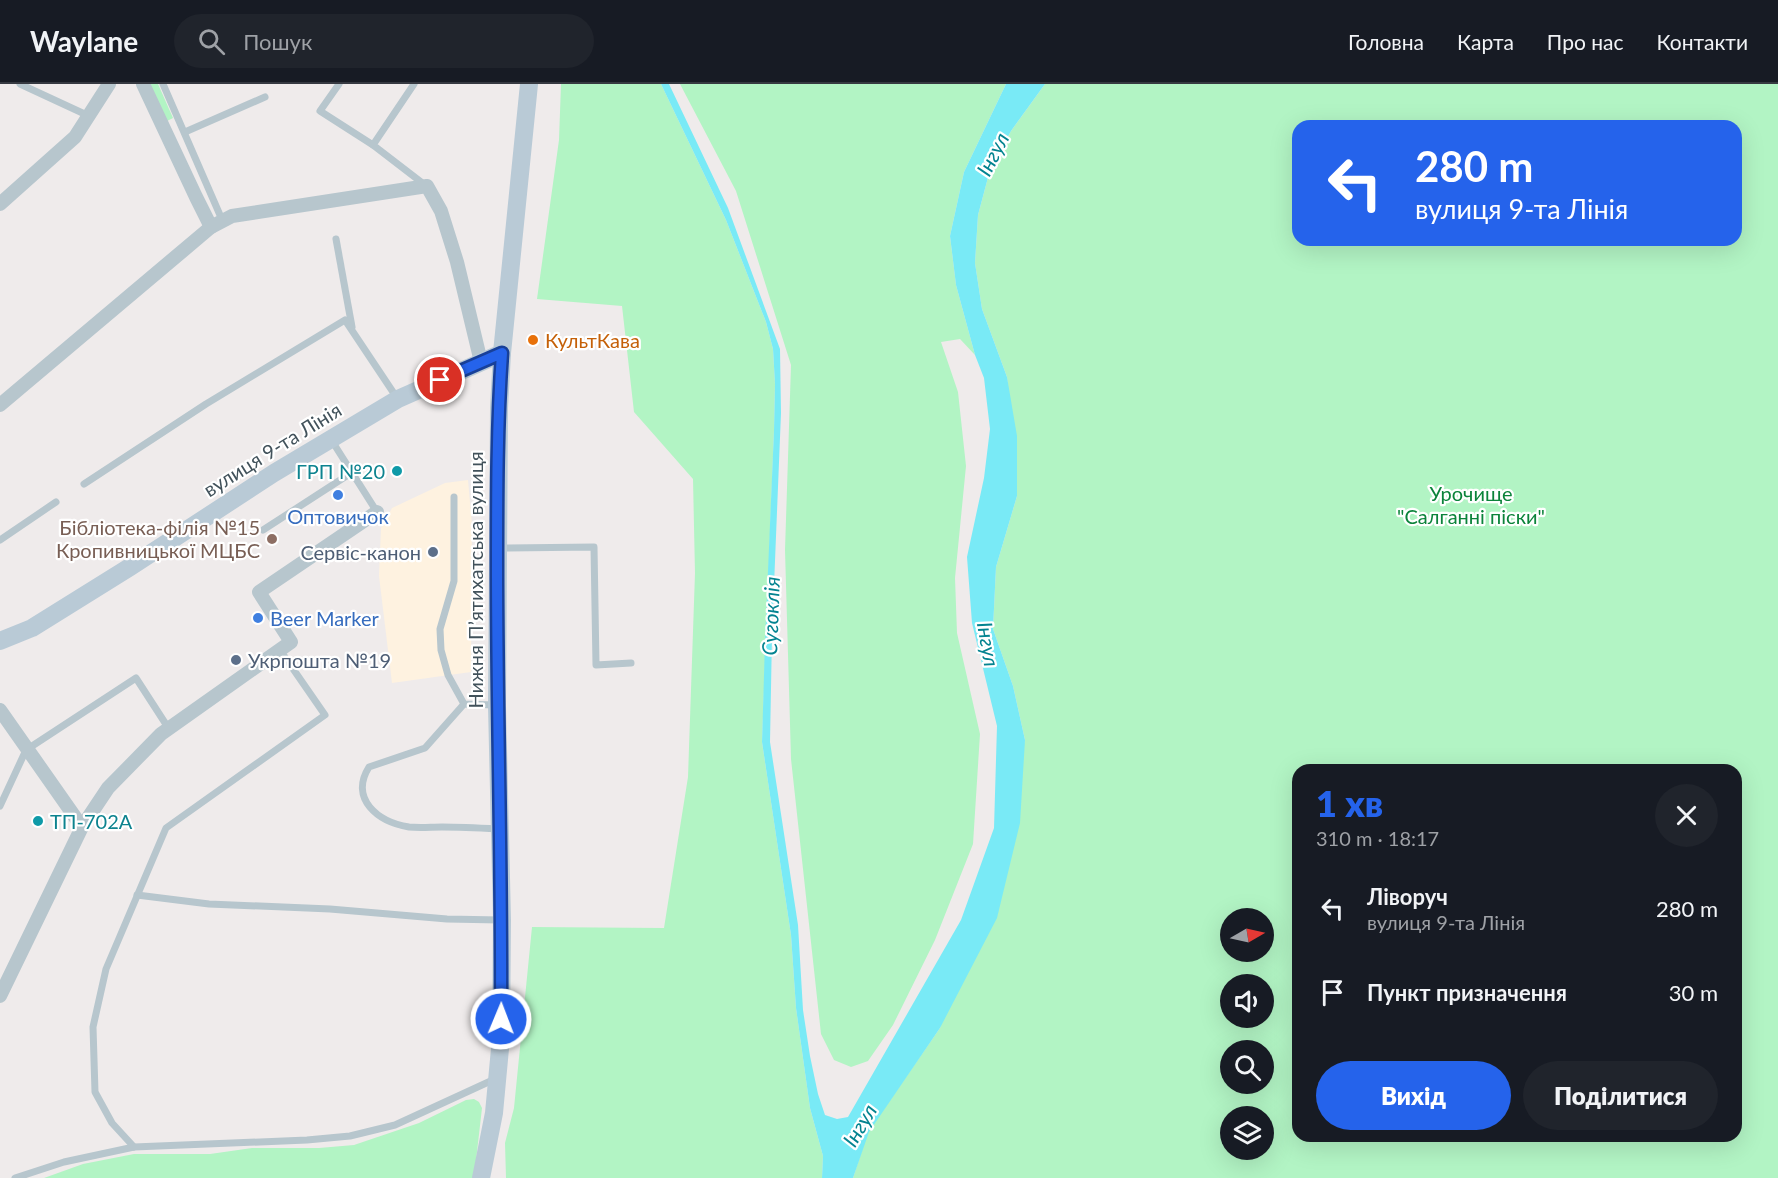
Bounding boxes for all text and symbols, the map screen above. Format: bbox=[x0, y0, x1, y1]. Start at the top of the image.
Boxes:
search box bbox=[174, 14, 594, 68]
text: Waylane bbox=[30, 24, 138, 58]
icon: search bbox=[195, 25, 228, 58]
text: Пошук bbox=[243, 28, 312, 55]
text: Головна bbox=[1348, 29, 1424, 54]
text: Карта bbox=[1457, 29, 1514, 54]
text: Про нас bbox=[1547, 29, 1623, 54]
text: Контакти bbox=[1656, 29, 1748, 54]
water label: Інгул bbox=[971, 128, 1013, 180]
text: 280 m bbox=[1415, 141, 1533, 191]
icon: left bbox=[1316, 144, 1394, 222]
text: вулиця 9-та Лінія bbox=[1415, 192, 1628, 225]
place label: КультКава bbox=[545, 328, 640, 352]
marker: КультКава bbox=[526, 333, 540, 347]
pin bbox=[414, 354, 465, 405]
icon: arrive bbox=[423, 363, 456, 396]
street label: вулиця 9-та Лінія bbox=[199, 397, 345, 501]
street label: Нижня Пʼятихатська вулиця bbox=[463, 451, 487, 709]
place label: ГРП №20 bbox=[296, 459, 385, 483]
marker: ГРП №20 bbox=[390, 464, 404, 478]
park label: Урочище "Салганні піски" bbox=[1397, 481, 1545, 528]
marker: Оптовичок bbox=[331, 488, 345, 502]
place label: Оптовичок bbox=[287, 504, 389, 528]
place label: Бібліотека-філія №15 Кропивницької МЦБС bbox=[56, 515, 260, 562]
marker: Бібліотека-філія №15 Кропивницької МЦБС bbox=[265, 532, 279, 546]
place label: Сервіс-канон bbox=[300, 540, 421, 564]
marker: Сервіс-канон bbox=[426, 545, 440, 559]
water label: Сугоклія bbox=[756, 576, 784, 656]
place label: Beer Marker bbox=[270, 606, 380, 630]
marker: Beer Marker bbox=[251, 611, 265, 625]
water label: Інгул bbox=[973, 620, 1005, 668]
place label: Укрпошта №19 bbox=[248, 648, 391, 672]
marker: Укрпошта №19 bbox=[229, 653, 243, 667]
text: 1 хв bbox=[1316, 781, 1383, 825]
button: close bbox=[1655, 784, 1718, 847]
place label: ТП-702А bbox=[50, 809, 133, 833]
marker: ТП-702А bbox=[31, 814, 45, 828]
text: 310 m · 18:17 bbox=[1316, 826, 1439, 850]
text: Ліворуч bbox=[1367, 883, 1448, 910]
icon: left bbox=[1316, 892, 1349, 925]
text: 280 m bbox=[1656, 895, 1718, 922]
north arrow bbox=[1220, 908, 1274, 962]
map controls bbox=[1220, 908, 1274, 1160]
text: вулиця 9-та Лінія bbox=[1367, 910, 1525, 934]
button: sound bbox=[1220, 974, 1274, 1028]
icon: arrive bbox=[1316, 976, 1349, 1009]
text: Пункт призначення bbox=[1367, 979, 1567, 1006]
text: 30 m bbox=[1669, 979, 1718, 1006]
position arrow bbox=[469, 987, 533, 1051]
button: search bbox=[1220, 1040, 1274, 1094]
button: Вихід bbox=[1316, 1061, 1511, 1130]
button: Поділитися bbox=[1523, 1061, 1718, 1130]
water label: Інгул bbox=[837, 1099, 881, 1151]
button: layers bbox=[1220, 1106, 1274, 1160]

